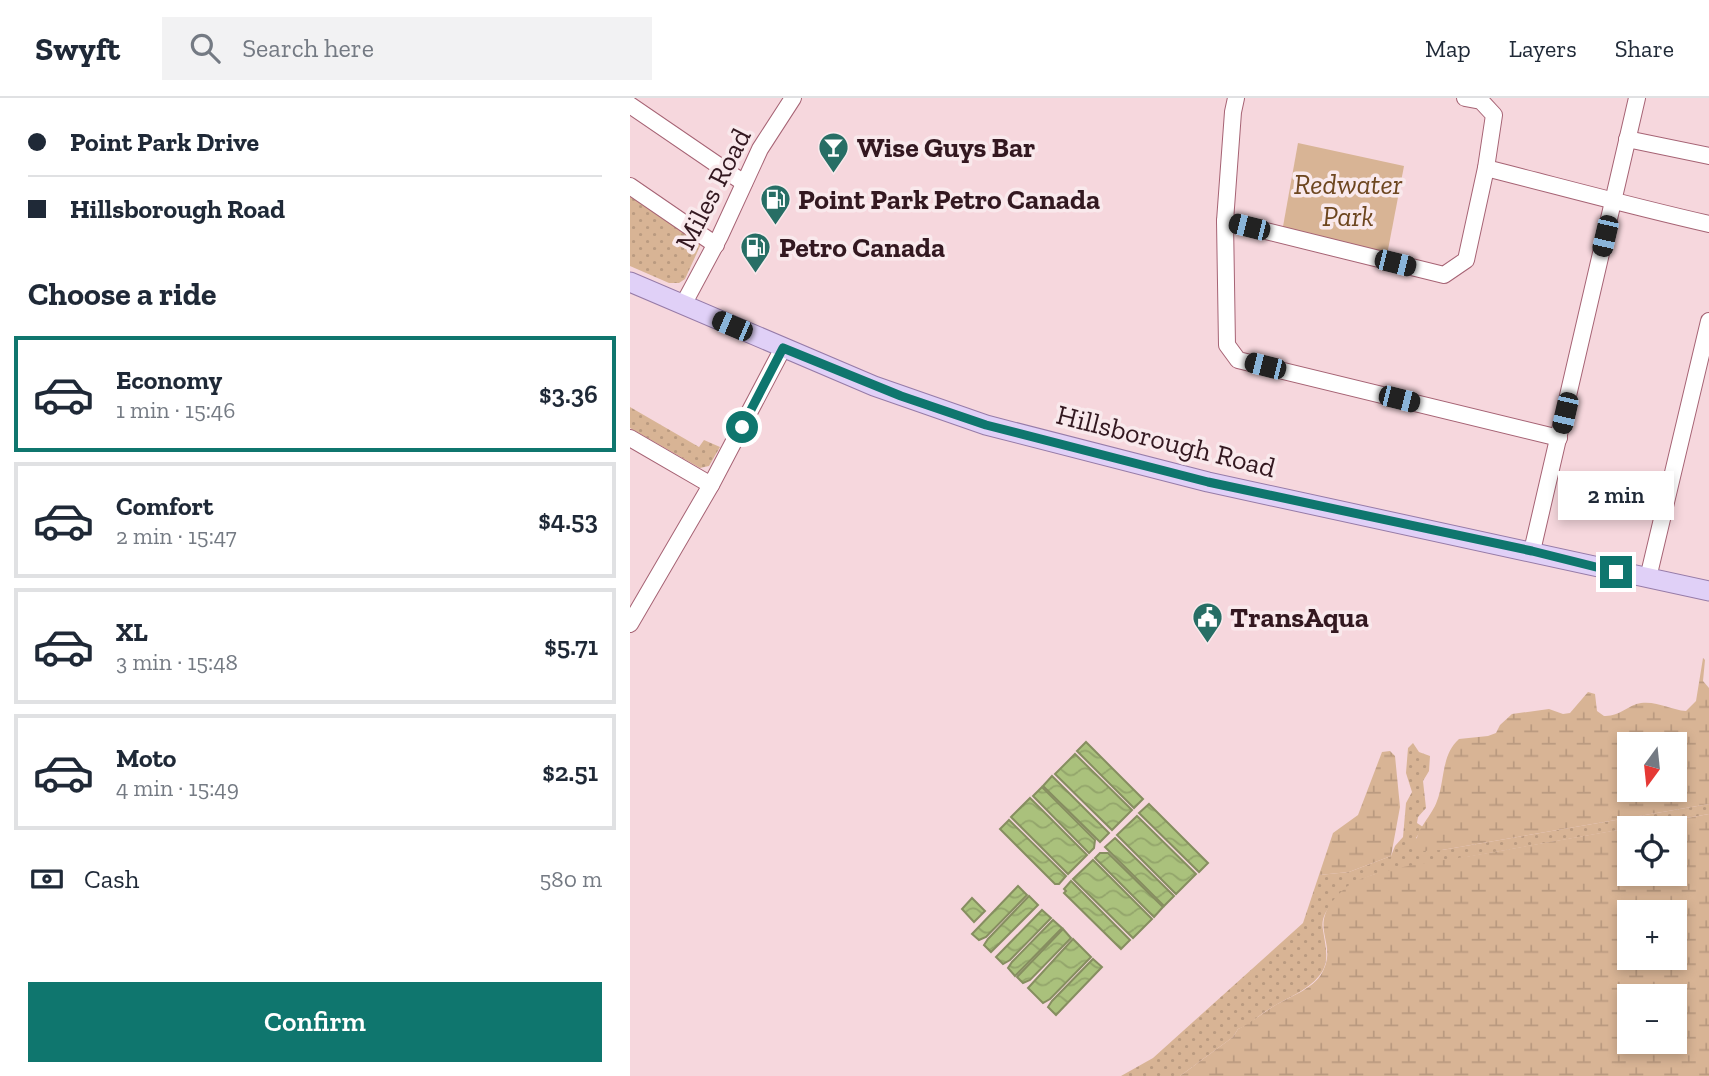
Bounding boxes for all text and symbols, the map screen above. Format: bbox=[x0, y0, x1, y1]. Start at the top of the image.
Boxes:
search box bbox=[162, 17, 652, 80]
text: Swyft bbox=[35, 29, 120, 68]
icon: search bbox=[186, 29, 224, 67]
text: Search here bbox=[242, 32, 374, 64]
text: Map bbox=[1425, 34, 1471, 63]
text: Layers bbox=[1509, 34, 1577, 63]
text: Share bbox=[1615, 34, 1674, 63]
street label: Miles Road bbox=[668, 123, 758, 255]
text: Point Park Drive bbox=[70, 126, 259, 158]
bar icon: Wise Guys Bar bbox=[817, 130, 851, 174]
place label: Wise Guys Bar bbox=[857, 131, 1035, 164]
park label: Redwater Park bbox=[1294, 168, 1403, 233]
fuel station icon: Point Park Petro Canada bbox=[758, 182, 792, 226]
place label: Point Park Petro Canada bbox=[798, 183, 1100, 216]
text: Hillsborough Road bbox=[70, 193, 285, 225]
car bbox=[1227, 212, 1272, 242]
car bbox=[1591, 213, 1620, 259]
fuel station icon: Petro Canada bbox=[739, 230, 773, 274]
place label: Petro Canada bbox=[779, 231, 945, 264]
car bbox=[1373, 248, 1418, 278]
text: Choose a ride bbox=[28, 275, 216, 313]
car bbox=[709, 308, 756, 344]
car bbox=[1243, 351, 1288, 381]
icon: car bbox=[32, 363, 95, 426]
text: Economy bbox=[116, 364, 222, 396]
text: $3.36 bbox=[539, 378, 598, 410]
car bbox=[1377, 384, 1422, 414]
car bbox=[1551, 390, 1580, 436]
text: 1 min · 15:46 bbox=[116, 396, 235, 424]
street label: Hillsborough Road bbox=[1053, 398, 1279, 484]
route start bbox=[726, 411, 758, 443]
callout: 2 min bbox=[1558, 470, 1674, 519]
text: 2 min bbox=[1587, 481, 1645, 509]
icon: car bbox=[32, 489, 95, 552]
text: Comfort bbox=[116, 490, 213, 522]
text: $4.53 bbox=[538, 504, 598, 536]
text: 2 min · 15:47 bbox=[116, 522, 237, 550]
route end bbox=[1600, 556, 1632, 588]
public building icon: TransAqua bbox=[1190, 600, 1224, 644]
place label: TransAqua bbox=[1230, 601, 1369, 634]
icon: car bbox=[32, 615, 95, 678]
text: XL bbox=[116, 616, 148, 648]
text: $5.71 bbox=[544, 630, 598, 662]
text: 3 min · 15:48 bbox=[116, 648, 238, 676]
north arrow bbox=[1617, 732, 1687, 802]
map controls bbox=[1617, 732, 1687, 1054]
icon: car bbox=[32, 741, 95, 804]
text: Moto bbox=[116, 742, 176, 774]
text: $2.51 bbox=[542, 756, 598, 788]
text: 4 min · 15:49 bbox=[116, 774, 239, 802]
button: locate bbox=[1617, 816, 1687, 886]
icon: cash bbox=[28, 860, 66, 898]
text: Cash bbox=[84, 863, 139, 895]
text: 580 m bbox=[540, 865, 602, 893]
button: + bbox=[1617, 900, 1687, 970]
button: Confirm bbox=[28, 982, 602, 1062]
button: − bbox=[1617, 984, 1687, 1054]

